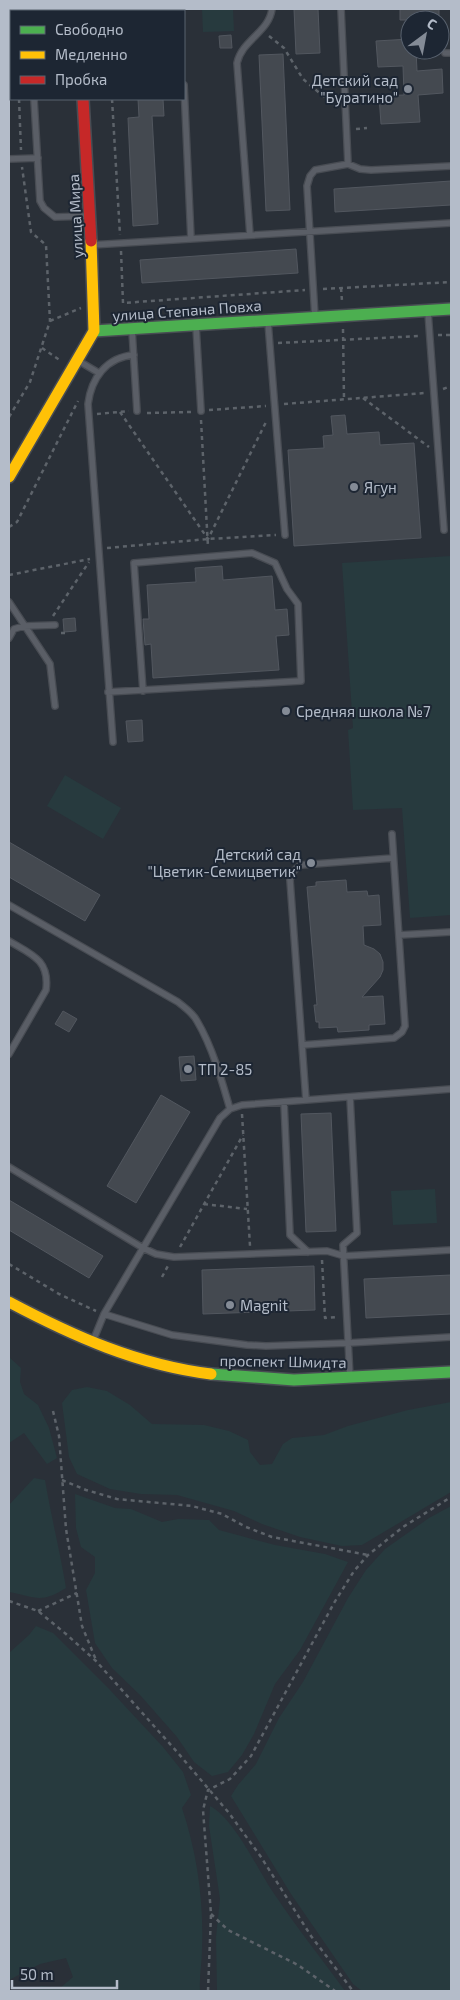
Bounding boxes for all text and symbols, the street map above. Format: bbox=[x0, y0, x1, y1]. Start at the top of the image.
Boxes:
legend bbox=[10, 10, 185, 100]
north arrow bbox=[400, 10, 450, 60]
text: С bbox=[424, 14, 440, 33]
text: Свободно bbox=[55, 20, 124, 38]
text: Медленно bbox=[55, 45, 128, 63]
text: Пробка bbox=[55, 70, 107, 88]
place label: Детский сад "Буратино" bbox=[312, 71, 398, 107]
marker: Детский сад "Буратино" bbox=[402, 83, 414, 95]
street label: улица Мира bbox=[64, 173, 87, 259]
street label: улица Степана Повха bbox=[112, 296, 262, 325]
place label: Ягун bbox=[364, 478, 397, 497]
marker: Ягун bbox=[348, 481, 360, 493]
place label: Средняя школа №7 bbox=[296, 702, 431, 720]
marker: Средняя школа №7 bbox=[280, 705, 292, 717]
place label: Детский сад "Цветик-Семицветик" bbox=[147, 845, 301, 880]
marker: Детский сад "Цветик-Семицветик" bbox=[305, 857, 317, 869]
place label: ТП 2-85 bbox=[198, 1060, 252, 1078]
marker: ТП 2-85 bbox=[182, 1063, 194, 1075]
place label: Magnit bbox=[240, 1296, 288, 1314]
marker: Magnit bbox=[224, 1299, 236, 1311]
street label: проспект Шмидта bbox=[219, 1351, 347, 1371]
scale bar bbox=[12, 1958, 118, 1990]
text: 50 m bbox=[20, 1965, 54, 1983]

